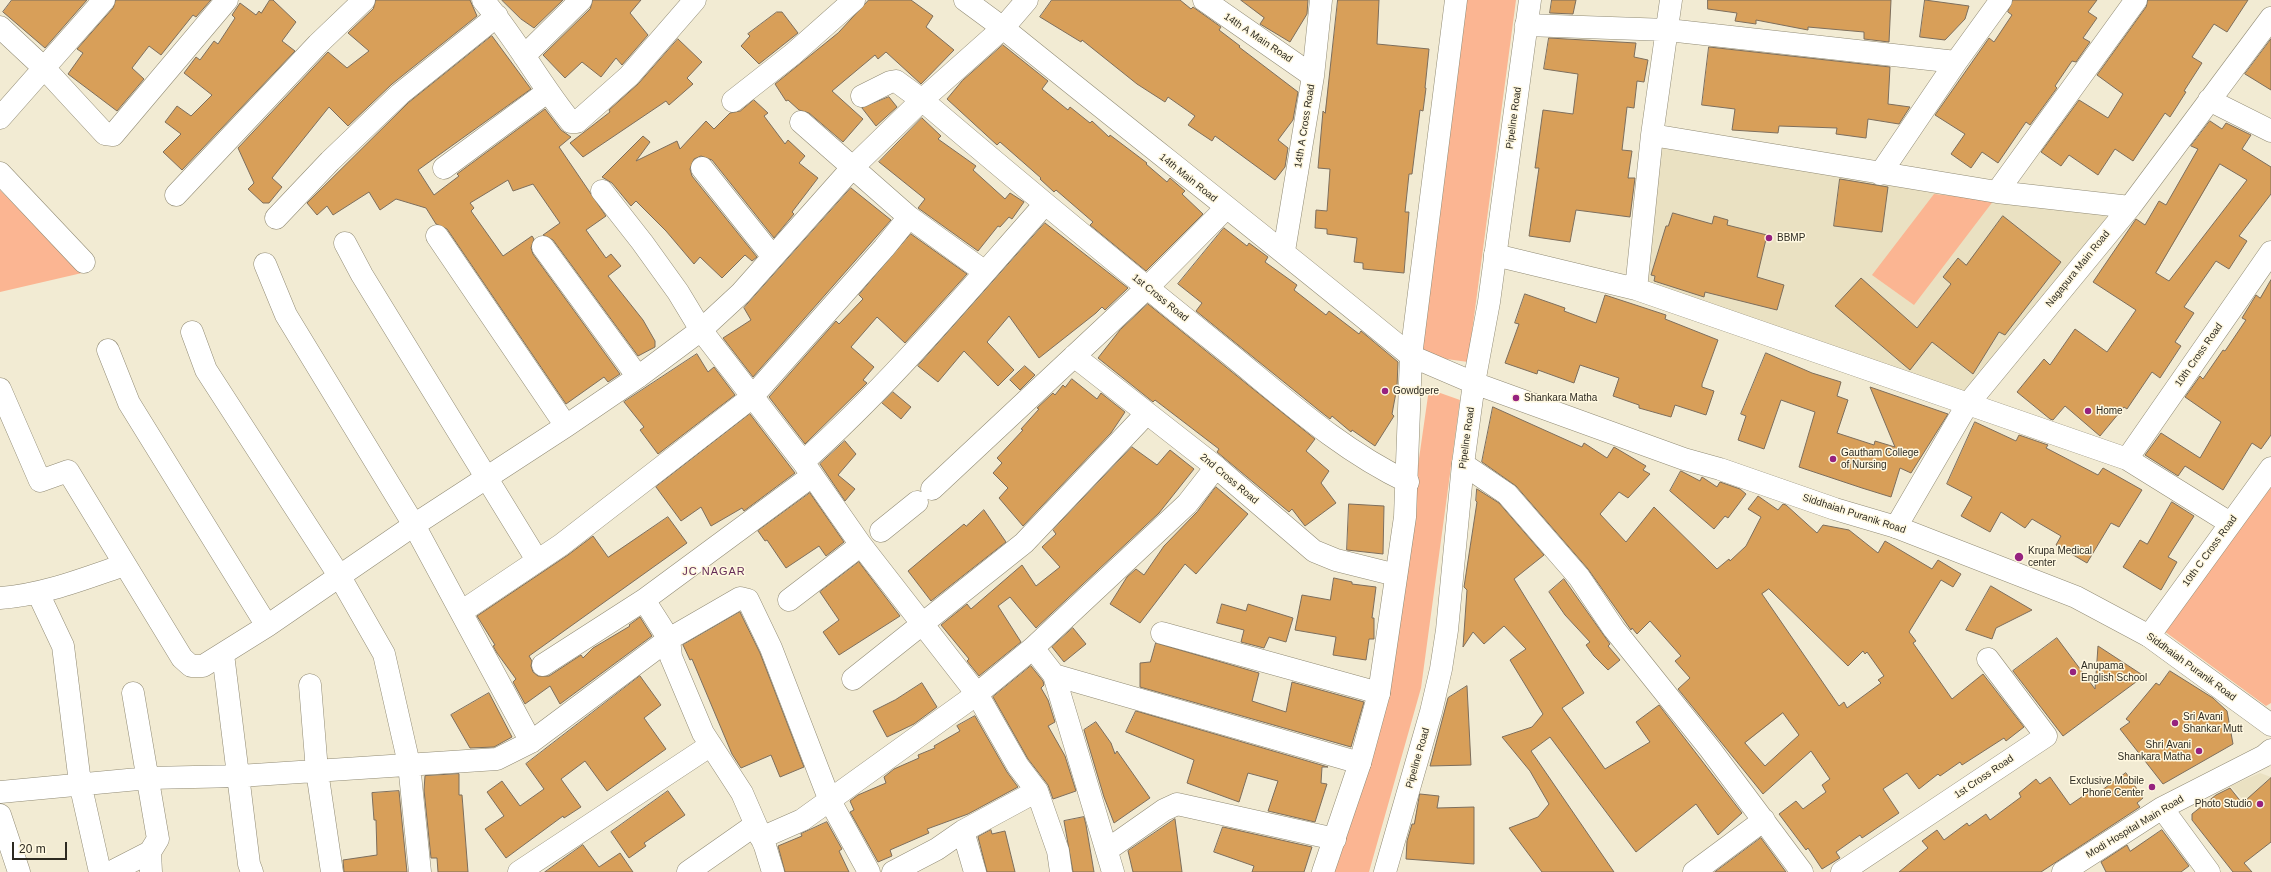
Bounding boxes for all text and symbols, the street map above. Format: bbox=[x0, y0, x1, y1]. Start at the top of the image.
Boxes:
street label: 14th A Main Road bbox=[1221, 11, 1295, 65]
street label: 14th A Cross Road bbox=[1292, 83, 1318, 169]
street label: Pipeline Road bbox=[1504, 86, 1524, 150]
street label: 14th Main Road bbox=[1157, 151, 1219, 205]
street label: Nagapura Main Road bbox=[2043, 228, 2113, 310]
place label: BBMP bbox=[1777, 232, 1805, 244]
marker: BBMP bbox=[1764, 233, 1774, 243]
street label: 1st Cross Road bbox=[1129, 272, 1191, 324]
street label: 10th Cross Road bbox=[2173, 321, 2225, 389]
place label: Gowdgere bbox=[1393, 385, 1439, 397]
marker: Gowdgere bbox=[1380, 386, 1390, 396]
place label: Shankara Matha bbox=[1524, 392, 1597, 404]
marker: Shankara Matha bbox=[1511, 393, 1521, 403]
place label: Home bbox=[2096, 405, 2123, 417]
street label: Pipeline Road bbox=[1457, 406, 1477, 470]
marker: Home bbox=[2083, 406, 2093, 416]
place label: Gautham College of Nursing bbox=[1841, 447, 1919, 470]
street label: 2nd Cross Road bbox=[1197, 451, 1261, 507]
marker: Gautham College of Nursing bbox=[1828, 454, 1838, 464]
street label: Siddhaiah Puranik Road bbox=[1801, 492, 1907, 536]
street label: 10th C Cross Road bbox=[2180, 513, 2240, 589]
place label: Krupa Medical center bbox=[2028, 545, 2092, 568]
marker: Krupa Medical center bbox=[2013, 551, 2025, 563]
district label: JC NAGAR bbox=[682, 565, 746, 579]
street label: Siddhaiah Puranik Road bbox=[2144, 630, 2238, 704]
place label: Anupama English School bbox=[2081, 660, 2147, 684]
marker: Anupama English School bbox=[2068, 667, 2078, 677]
place label: Sri Avani Shankar Mutt bbox=[2183, 711, 2242, 734]
marker: Sri Avani Shankar Mutt bbox=[2170, 718, 2180, 728]
street label: Pipeline Road bbox=[1404, 726, 1432, 790]
place label: Shri Avani Shankara Matha bbox=[2118, 739, 2191, 762]
marker: Shri Avani Shankara Matha bbox=[2194, 746, 2204, 756]
street label: 1st Cross Road bbox=[1952, 753, 2016, 801]
place label: Exclusive Mobile Phone Center bbox=[2070, 775, 2144, 798]
marker: Exclusive Mobile Phone Center bbox=[2147, 782, 2157, 792]
street label: Modi Hospital Main Road bbox=[2084, 793, 2186, 861]
place label: Photo Studio bbox=[2195, 798, 2252, 810]
marker: Photo Studio bbox=[2255, 799, 2265, 809]
scale bar bbox=[14, 834, 69, 860]
text: 20 m bbox=[19, 842, 46, 856]

